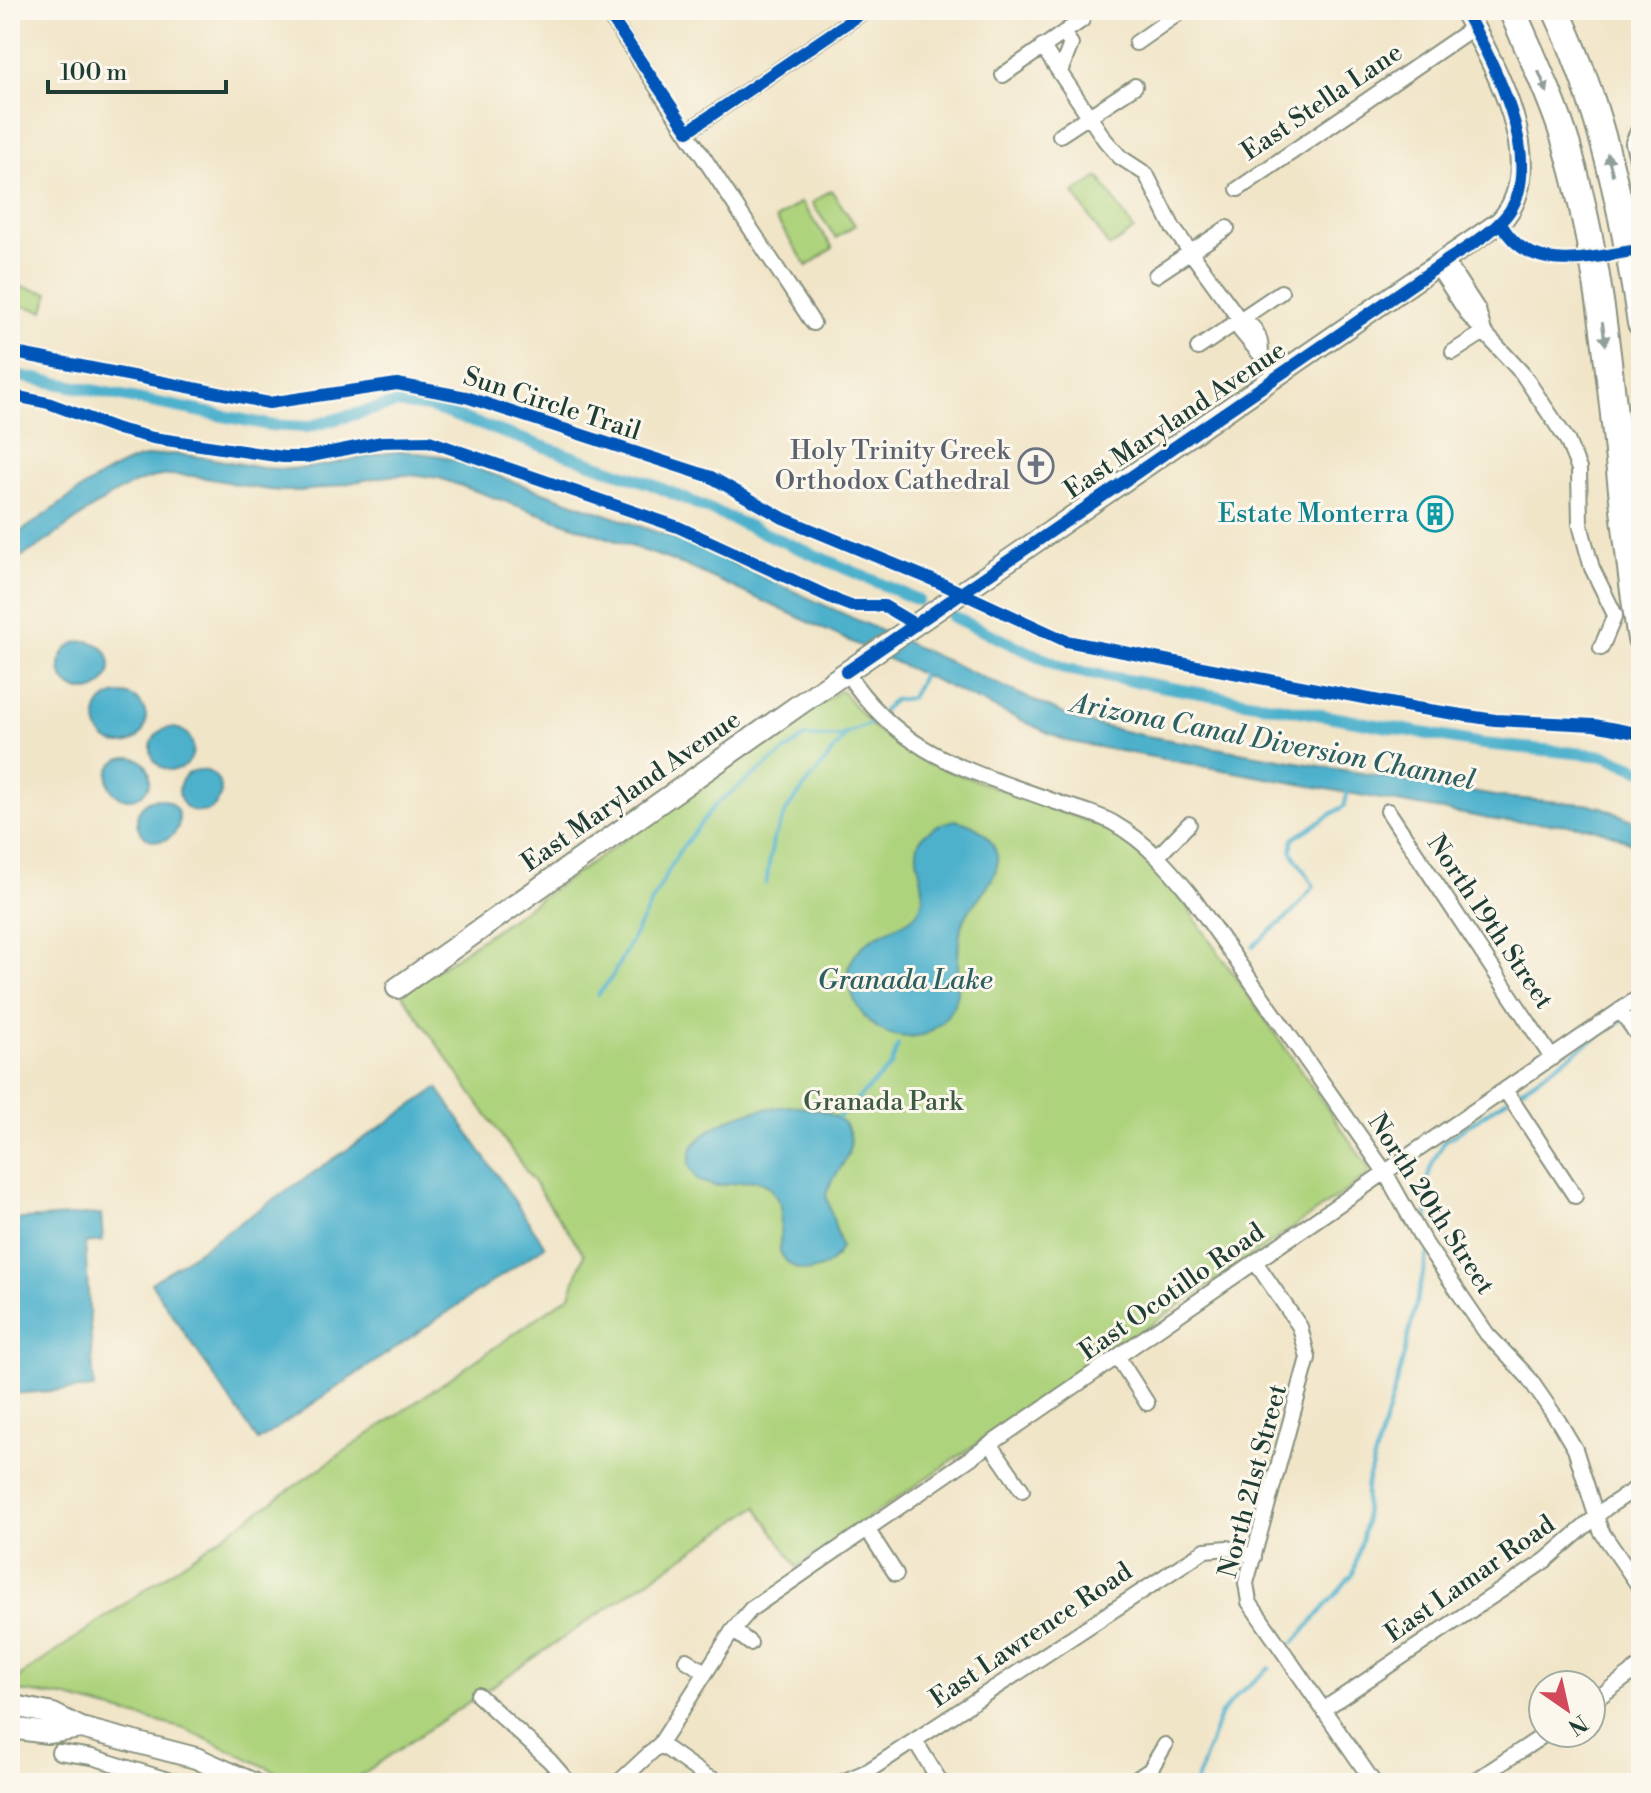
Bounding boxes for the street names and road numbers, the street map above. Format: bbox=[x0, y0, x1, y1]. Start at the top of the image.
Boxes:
street label: East Stella Lane bbox=[1235, 36, 1409, 168]
street label: East Maryland Avenue bbox=[1058, 334, 1292, 506]
street label: Sun Circle Trail bbox=[459, 360, 645, 448]
street label: East Maryland Avenue bbox=[515, 703, 747, 879]
street label: North 19th Street bbox=[1420, 829, 1560, 1015]
street label: North 20th Street bbox=[1361, 1108, 1501, 1300]
street label: East Ocotillo Road bbox=[1073, 1216, 1271, 1368]
street label: North 21st Street bbox=[1212, 1381, 1294, 1581]
street label: East Lamar Road bbox=[1379, 1508, 1561, 1650]
street label: East Lawrence Road bbox=[924, 1555, 1138, 1715]

